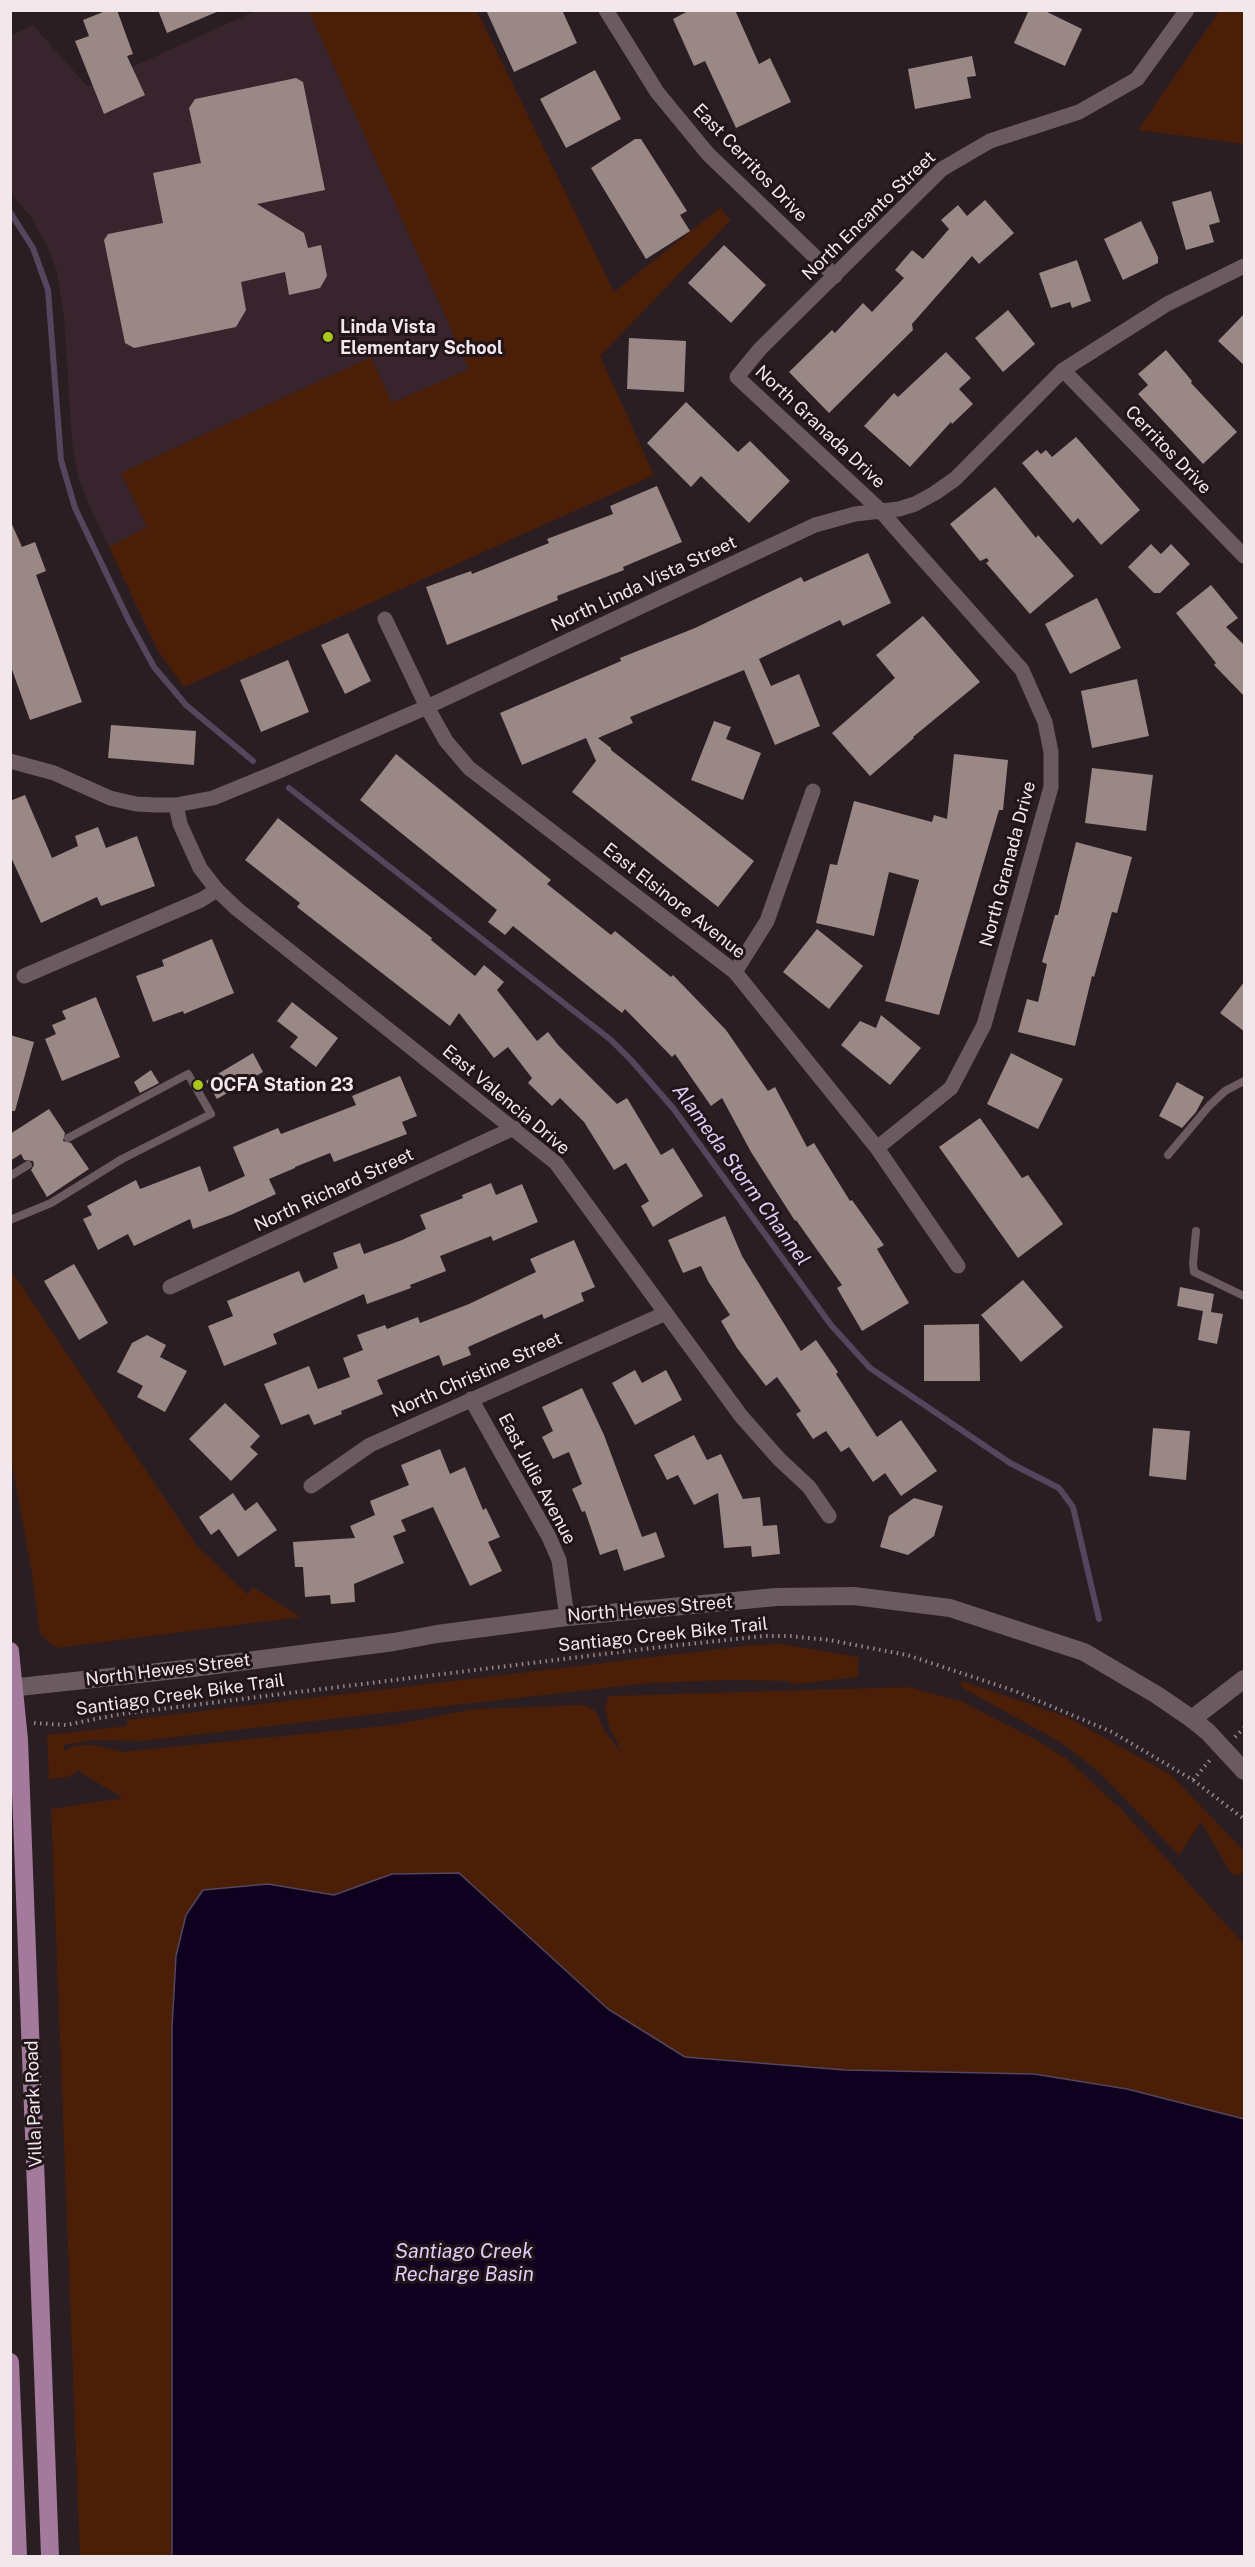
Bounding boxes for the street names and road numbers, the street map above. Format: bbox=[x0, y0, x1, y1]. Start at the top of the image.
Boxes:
street label: East Cerritos Drive bbox=[688, 99, 812, 227]
street label: North Encanto Street bbox=[798, 147, 940, 285]
street label: North Granada Drive bbox=[750, 361, 890, 493]
street label: Cerritos Drive bbox=[1120, 401, 1216, 499]
street label: North Linda Vista Street bbox=[548, 532, 740, 636]
street label: North Granada Drive bbox=[976, 779, 1040, 949]
street label: East Elsinore Avenue bbox=[598, 839, 750, 963]
street label: East Valencia Drive bbox=[438, 1040, 574, 1160]
street label: North Richard Street bbox=[251, 1144, 417, 1236]
street label: North Christine Street bbox=[388, 1328, 566, 1422]
street label: East Julie Avenue bbox=[493, 1410, 581, 1548]
street label: North Hewes Street bbox=[566, 1591, 734, 1627]
street label: Santiago Creek Bike Trail bbox=[557, 1613, 769, 1657]
street label: North Hewes Street bbox=[84, 1649, 252, 1691]
street label: Santiago Creek Bike Trail bbox=[74, 1670, 286, 1720]
street label: Villa Park Road bbox=[21, 2040, 47, 2168]

